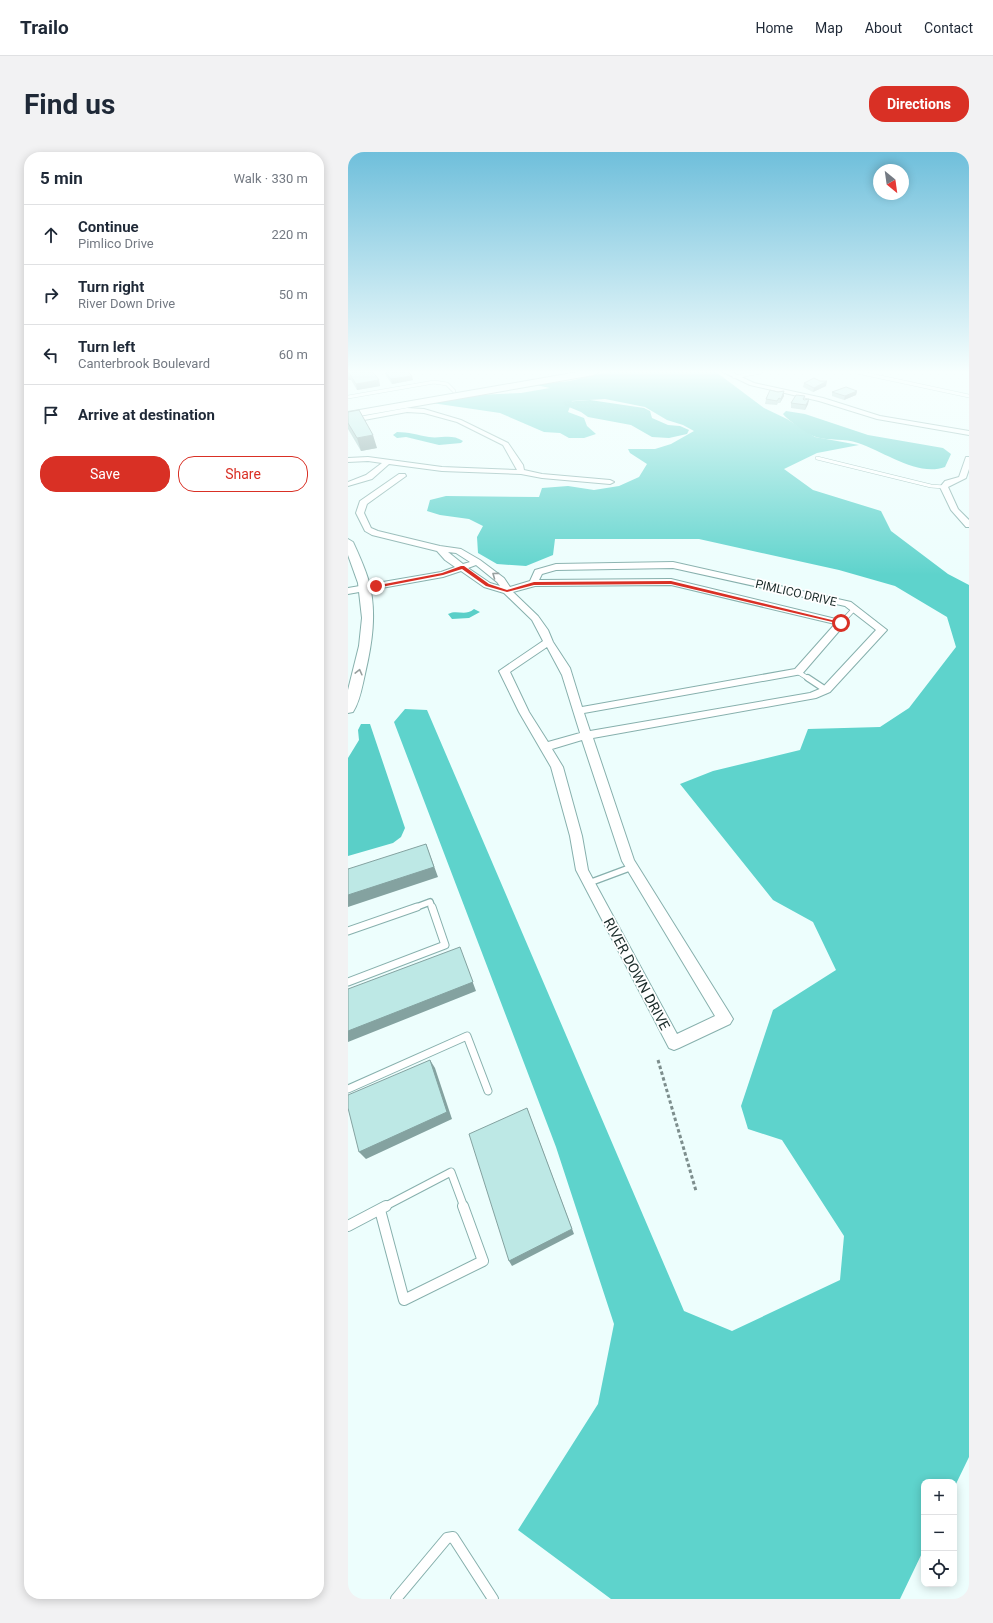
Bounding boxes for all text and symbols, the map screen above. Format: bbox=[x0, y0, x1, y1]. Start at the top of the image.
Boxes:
text: Trailo bbox=[20, 16, 69, 39]
text: Home bbox=[755, 20, 793, 36]
text: Map bbox=[815, 20, 843, 36]
text: About bbox=[865, 20, 902, 36]
text: Contact bbox=[924, 20, 973, 36]
button: Directions bbox=[869, 86, 969, 122]
text: Find us bbox=[24, 88, 115, 121]
north arrow bbox=[873, 164, 909, 200]
text: 5 min bbox=[40, 168, 83, 188]
text: Walk · 330 m bbox=[233, 171, 308, 186]
text: Continue bbox=[78, 218, 139, 236]
icon: ahead bbox=[40, 224, 62, 246]
text: 220 m bbox=[271, 227, 308, 242]
text: Pimlico Drive bbox=[78, 236, 154, 251]
text: Turn right bbox=[78, 278, 144, 296]
icon: right bbox=[40, 284, 62, 306]
text: 50 m bbox=[279, 287, 308, 302]
text: River Down Drive bbox=[78, 296, 175, 311]
text: Turn left bbox=[78, 338, 135, 356]
icon: left bbox=[40, 344, 62, 366]
text: 60 m bbox=[279, 347, 308, 362]
text: Canterbrook Boulevard bbox=[78, 356, 210, 371]
icon: arrive bbox=[40, 404, 62, 426]
text: Arrive at destination bbox=[78, 406, 215, 424]
button: Save bbox=[40, 456, 170, 492]
button: Share bbox=[178, 456, 308, 492]
one-way arrow bbox=[492, 573, 499, 580]
route end bbox=[367, 577, 385, 595]
street label: PIMLICO DRIVE bbox=[754, 577, 838, 609]
route start bbox=[832, 614, 850, 632]
one-way arrow bbox=[355, 669, 363, 675]
street label: RIVER DOWN DRIVE bbox=[601, 915, 673, 1033]
map controls bbox=[921, 1479, 957, 1587]
button: + bbox=[921, 1479, 957, 1515]
button: − bbox=[921, 1515, 957, 1551]
button: locate bbox=[921, 1551, 957, 1587]

